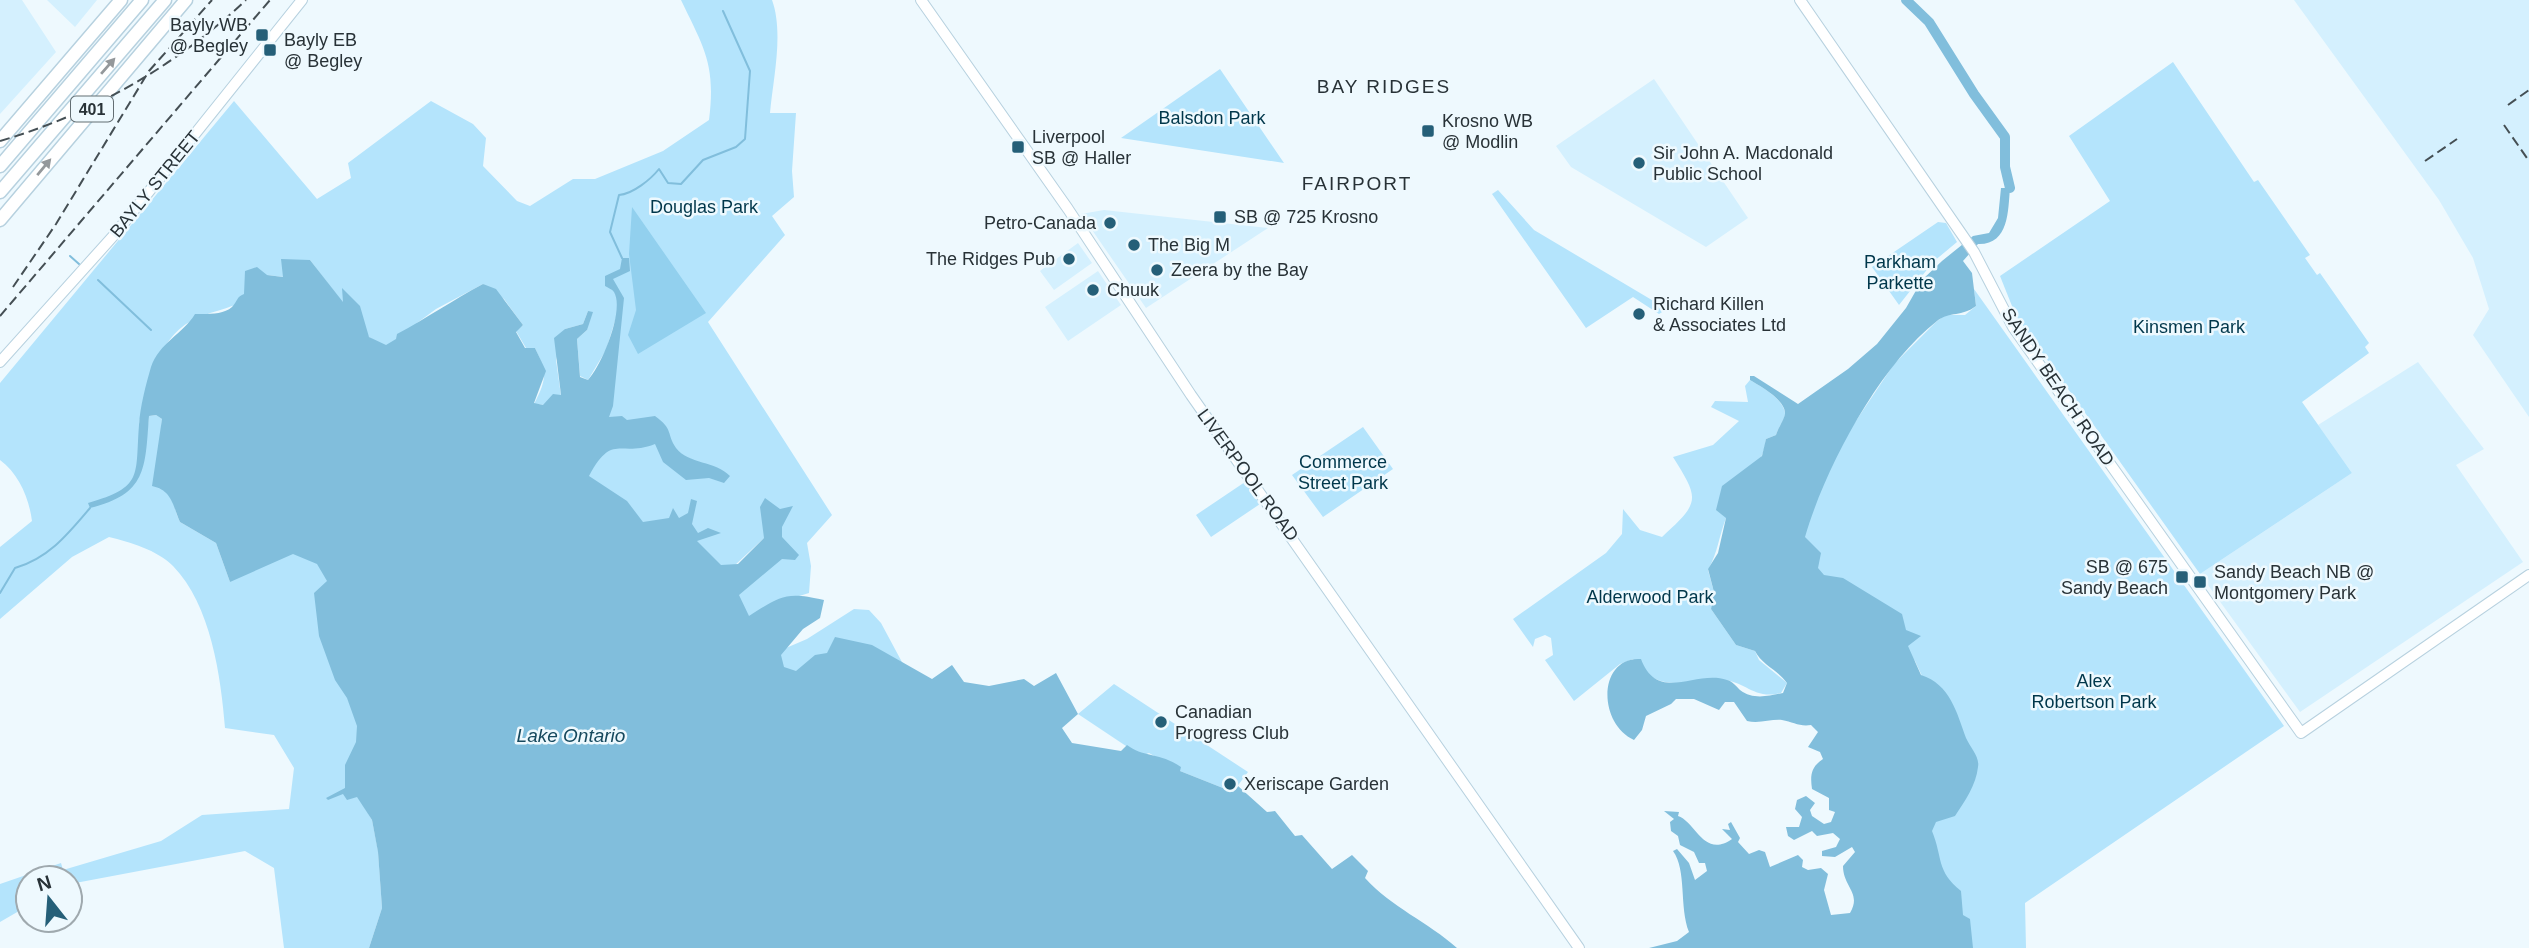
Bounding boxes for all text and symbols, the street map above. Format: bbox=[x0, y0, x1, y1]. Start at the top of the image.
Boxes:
place label: Bayly WB @ Begley bbox=[170, 15, 248, 56]
marker: Bayly WB @ Begley bbox=[254, 27, 270, 43]
place label: Bayly EB @ Begley bbox=[284, 30, 362, 71]
marker: Bayly EB @ Begley bbox=[262, 42, 278, 58]
one-way arrow bbox=[100, 57, 115, 74]
district label: BAY RIDGES bbox=[1317, 76, 1451, 97]
road number: 401 bbox=[71, 96, 113, 122]
park label: Balsdon Park bbox=[1158, 108, 1267, 128]
place label: Krosno WB @ Modlin bbox=[1442, 111, 1533, 152]
marker: Krosno WB @ Modlin bbox=[1420, 123, 1436, 139]
street label: BAYLY STREET bbox=[106, 127, 204, 241]
place label: Liverpool SB @ Haller bbox=[1032, 127, 1131, 168]
marker: Liverpool SB @ Haller bbox=[1010, 139, 1026, 155]
place label: Sir John A. Macdonald Public School bbox=[1653, 143, 1833, 184]
marker: Sir John A. Macdonald Public School bbox=[1631, 155, 1647, 171]
one-way arrow bbox=[36, 159, 51, 176]
district label: FAIRPORT bbox=[1302, 173, 1412, 194]
park label: Douglas Park bbox=[650, 197, 759, 217]
place label: SB @ 725 Krosno bbox=[1234, 207, 1378, 227]
marker: SB @ 725 Krosno bbox=[1212, 209, 1228, 225]
place label: Petro-Canada bbox=[984, 213, 1097, 233]
marker: Petro-Canada bbox=[1102, 215, 1118, 231]
place label: The Big M bbox=[1148, 235, 1230, 255]
marker: The Big M bbox=[1126, 237, 1142, 253]
place label: The Ridges Pub bbox=[926, 249, 1055, 269]
marker: The Ridges Pub bbox=[1061, 251, 1077, 267]
park label: Parkham Parkette bbox=[1864, 252, 1936, 293]
place label: Zeera by the Bay bbox=[1171, 260, 1308, 280]
marker: Zeera by the Bay bbox=[1149, 262, 1165, 278]
place label: Chuuk bbox=[1107, 280, 1160, 300]
marker: Chuuk bbox=[1085, 282, 1101, 298]
place label: Richard Killen & Associates Ltd bbox=[1653, 294, 1786, 335]
street label: SANDY BEACH ROAD bbox=[1998, 304, 2118, 470]
marker: Richard Killen & Associates Ltd bbox=[1631, 306, 1647, 322]
park label: Kinsmen Park bbox=[2133, 317, 2246, 337]
street label: LIVERPOOL ROAD bbox=[1193, 405, 1303, 545]
park label: Commerce Street Park bbox=[1298, 452, 1389, 493]
place label: SB @ 675 Sandy Beach bbox=[2061, 557, 2168, 598]
place label: Sandy Beach NB @ Montgomery Park bbox=[2214, 562, 2374, 603]
marker: SB @ 675 Sandy Beach bbox=[2174, 569, 2190, 585]
marker: Sandy Beach NB @ Montgomery Park bbox=[2192, 574, 2208, 590]
park label: Alderwood Park bbox=[1586, 587, 1715, 607]
park label: Alex Robertson Park bbox=[2031, 671, 2158, 712]
place label: Canadian Progress Club bbox=[1175, 702, 1289, 743]
marker: Canadian Progress Club bbox=[1153, 714, 1169, 730]
water label: Lake Ontario bbox=[517, 725, 625, 746]
place label: Xeriscape Garden bbox=[1244, 774, 1389, 794]
marker: Xeriscape Garden bbox=[1222, 776, 1238, 792]
north arrow bbox=[14, 864, 84, 934]
text: N bbox=[35, 871, 54, 895]

